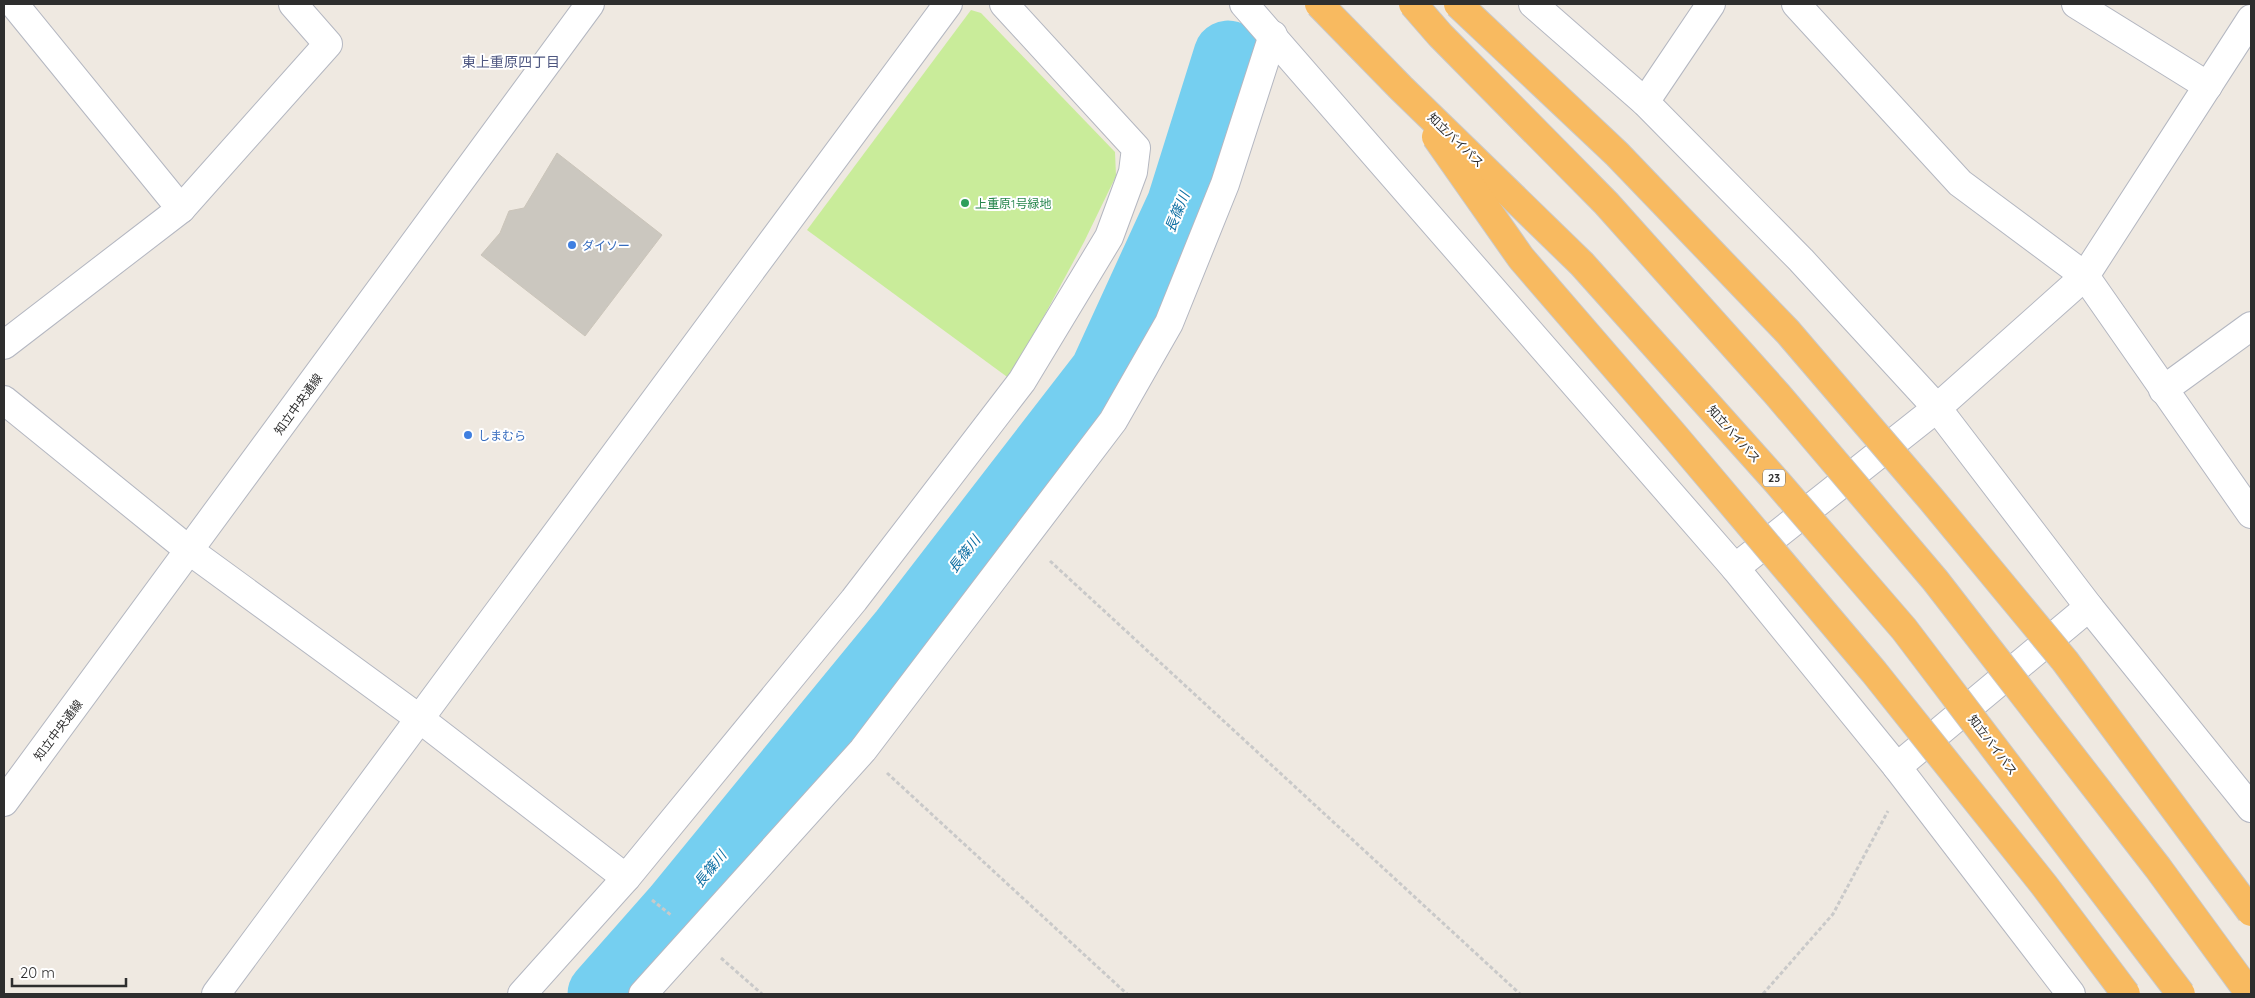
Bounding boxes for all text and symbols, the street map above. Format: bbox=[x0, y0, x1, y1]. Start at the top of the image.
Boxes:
district label: 東上重原四丁目 bbox=[462, 53, 560, 71]
street label: 知立バイパス bbox=[1425, 110, 1487, 170]
water label: 長篠川 bbox=[1161, 187, 1194, 235]
place label: 上重原1号緑地 bbox=[975, 196, 1051, 211]
marker: 上重原1号緑地 bbox=[959, 197, 971, 209]
place label: ダイソー bbox=[582, 238, 630, 253]
marker: ダイソー bbox=[566, 239, 578, 251]
street label: 知立中央通線 bbox=[271, 370, 325, 438]
street label: 知立バイパス bbox=[1704, 402, 1764, 466]
place label: しまむら bbox=[478, 428, 526, 443]
marker: しまむら bbox=[462, 429, 474, 441]
road number: 23 bbox=[1763, 469, 1785, 486]
water label: 長篠川 bbox=[944, 530, 985, 576]
street label: 知立中央通線 bbox=[30, 697, 86, 763]
street label: 知立バイパス bbox=[1965, 712, 2021, 778]
water label: 長篠川 bbox=[690, 845, 731, 891]
scale bar bbox=[12, 956, 126, 988]
text: 20 m bbox=[20, 963, 55, 982]

